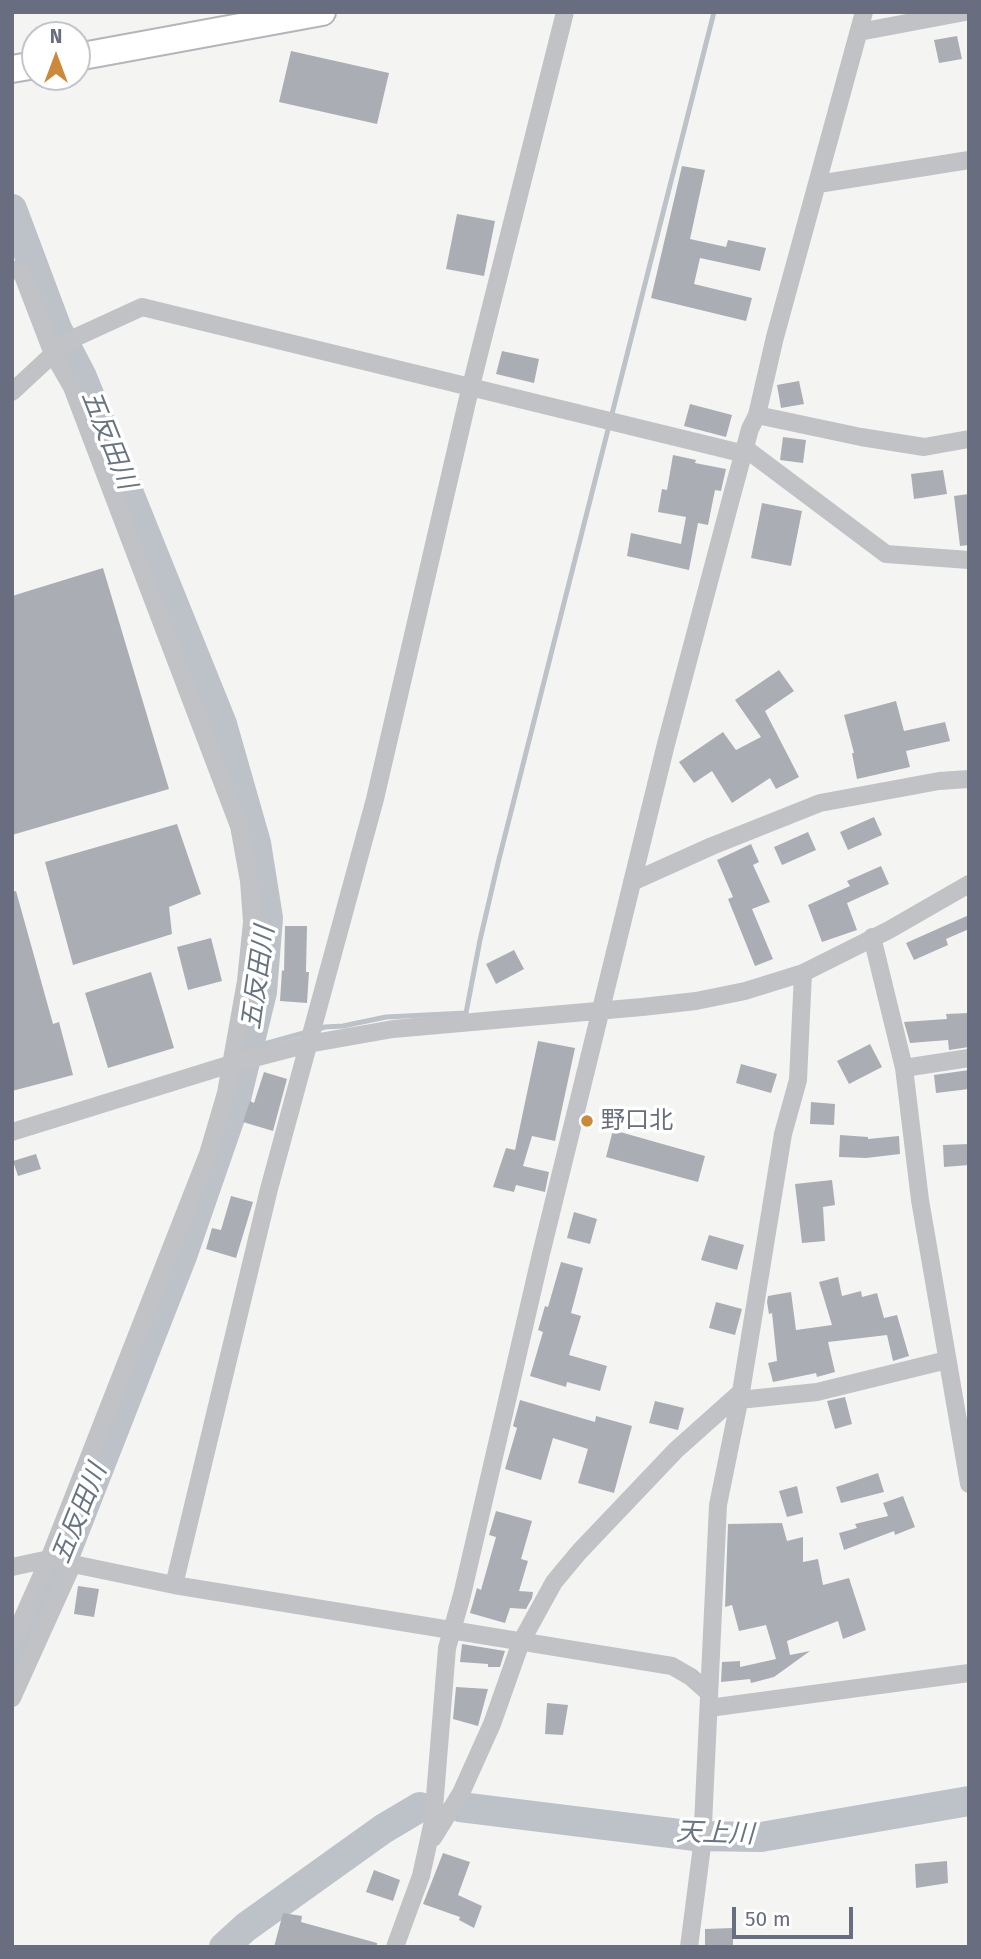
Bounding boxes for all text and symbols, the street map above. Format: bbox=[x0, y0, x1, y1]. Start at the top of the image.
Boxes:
north arrow bbox=[21, 21, 91, 91]
text: N bbox=[50, 25, 62, 48]
water label: 五反田川 bbox=[74, 386, 142, 494]
water label: 五反田川 bbox=[236, 924, 282, 1032]
place label: 野口北 bbox=[601, 1107, 673, 1135]
marker: 野口北 bbox=[579, 1113, 595, 1129]
water label: 五反田川 bbox=[46, 1460, 114, 1568]
water label: 天上川 bbox=[675, 1817, 755, 1851]
scale bar bbox=[736, 1892, 857, 1936]
text: 50 m bbox=[745, 1906, 791, 1932]

